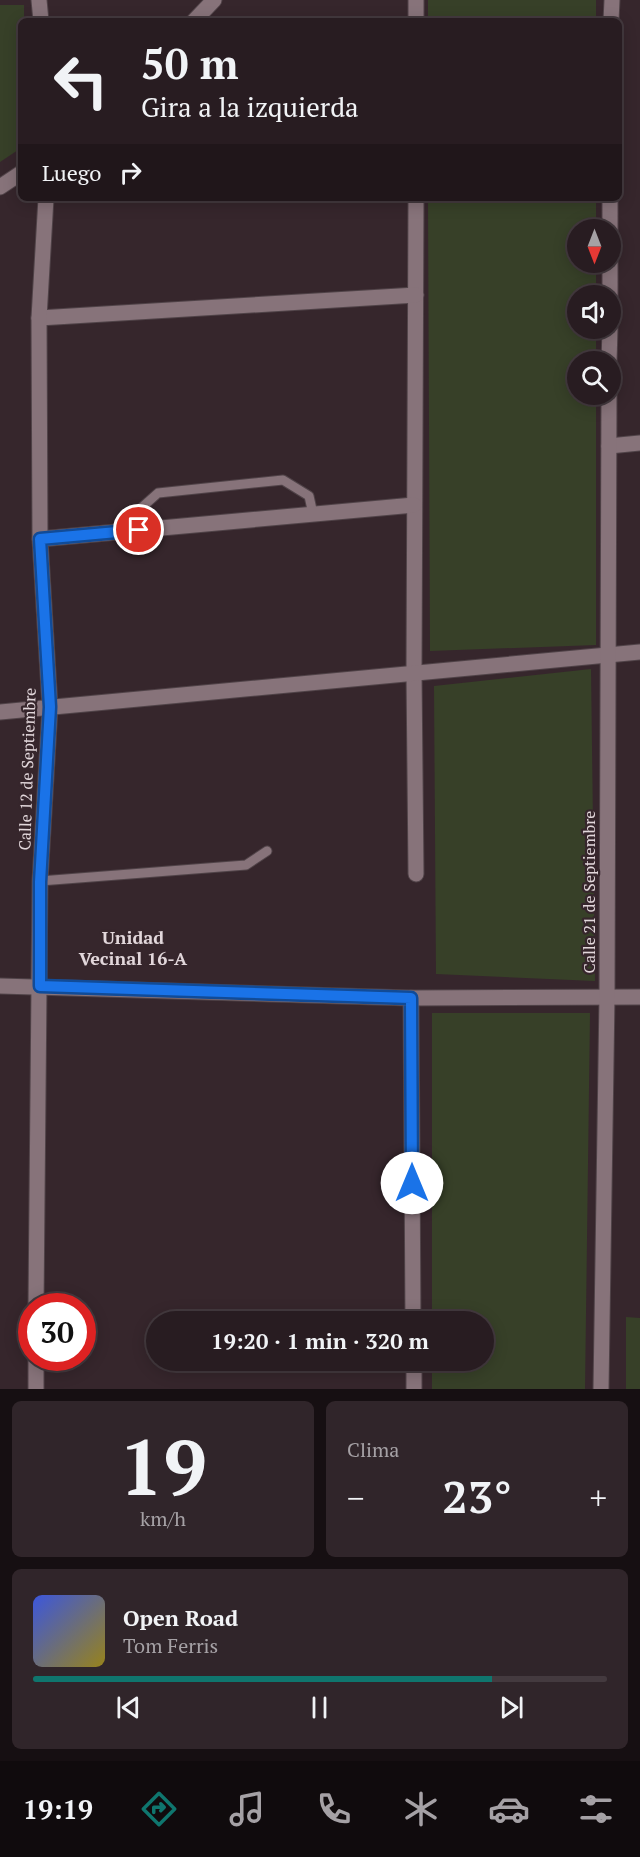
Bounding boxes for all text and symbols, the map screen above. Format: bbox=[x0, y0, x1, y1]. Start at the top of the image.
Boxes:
text: 50 m bbox=[141, 35, 239, 91]
icon: left bbox=[42, 42, 120, 120]
text: Gira a la izquierda bbox=[141, 89, 359, 125]
icon: right bbox=[114, 156, 147, 189]
text: Luego bbox=[42, 158, 102, 187]
north arrow bbox=[567, 219, 621, 273]
map controls bbox=[567, 219, 621, 405]
button: sound bbox=[567, 285, 621, 339]
button: search bbox=[567, 351, 621, 405]
pin bbox=[113, 504, 164, 555]
icon: arrive bbox=[122, 513, 155, 546]
street label: Calle 12 de Septiembre bbox=[13, 687, 41, 851]
street label: Calle 21 de Septiembre bbox=[578, 811, 600, 973]
district label: Unidad Vecinal 16-A bbox=[79, 925, 188, 970]
position arrow bbox=[380, 1151, 444, 1215]
speed limit sign: 30 bbox=[18, 1293, 96, 1371]
text: 19:20 · 1 min · 320 m bbox=[211, 1326, 429, 1355]
text: 19 bbox=[119, 1414, 207, 1517]
text: Clima bbox=[347, 1436, 399, 1463]
text: 23° bbox=[442, 1466, 512, 1526]
text: − bbox=[347, 1476, 365, 1519]
text: + bbox=[589, 1476, 607, 1519]
text: km/h bbox=[140, 1505, 186, 1532]
text: Open Road bbox=[123, 1603, 238, 1632]
text: Tom Ferris bbox=[123, 1632, 218, 1659]
icon: previous bbox=[112, 1691, 145, 1724]
icon: pause bbox=[303, 1691, 336, 1724]
icon: next bbox=[495, 1691, 528, 1724]
icon: directions bbox=[138, 1788, 180, 1830]
icon: music bbox=[226, 1788, 268, 1830]
icon: phone bbox=[313, 1788, 355, 1830]
icon: climate bbox=[400, 1788, 442, 1830]
icon: car bbox=[488, 1788, 530, 1830]
icon: filters bbox=[575, 1788, 617, 1830]
text: 19:19 bbox=[23, 1791, 93, 1827]

